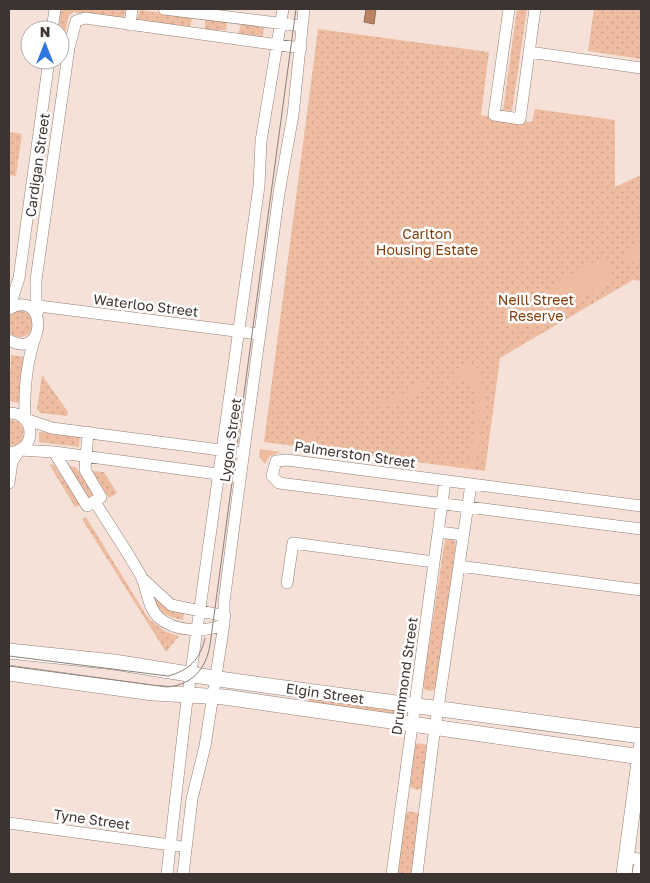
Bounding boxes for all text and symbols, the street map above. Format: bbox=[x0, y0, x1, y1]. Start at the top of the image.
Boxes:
north arrow bbox=[20, 20, 70, 70]
text: N bbox=[40, 23, 50, 40]
street label: Cardigan Street bbox=[21, 112, 53, 218]
park label: Carlton Housing Estate bbox=[376, 225, 478, 258]
street label: Waterloo Street bbox=[92, 290, 200, 320]
park label: Neill Street Reserve bbox=[498, 291, 574, 324]
street label: Lygon Street bbox=[216, 397, 244, 483]
street label: Palmerston Street bbox=[293, 437, 417, 471]
street label: Drummond Street bbox=[387, 616, 421, 736]
street label: Elgin Street bbox=[285, 679, 365, 707]
street label: Tyne Street bbox=[53, 805, 131, 833]

